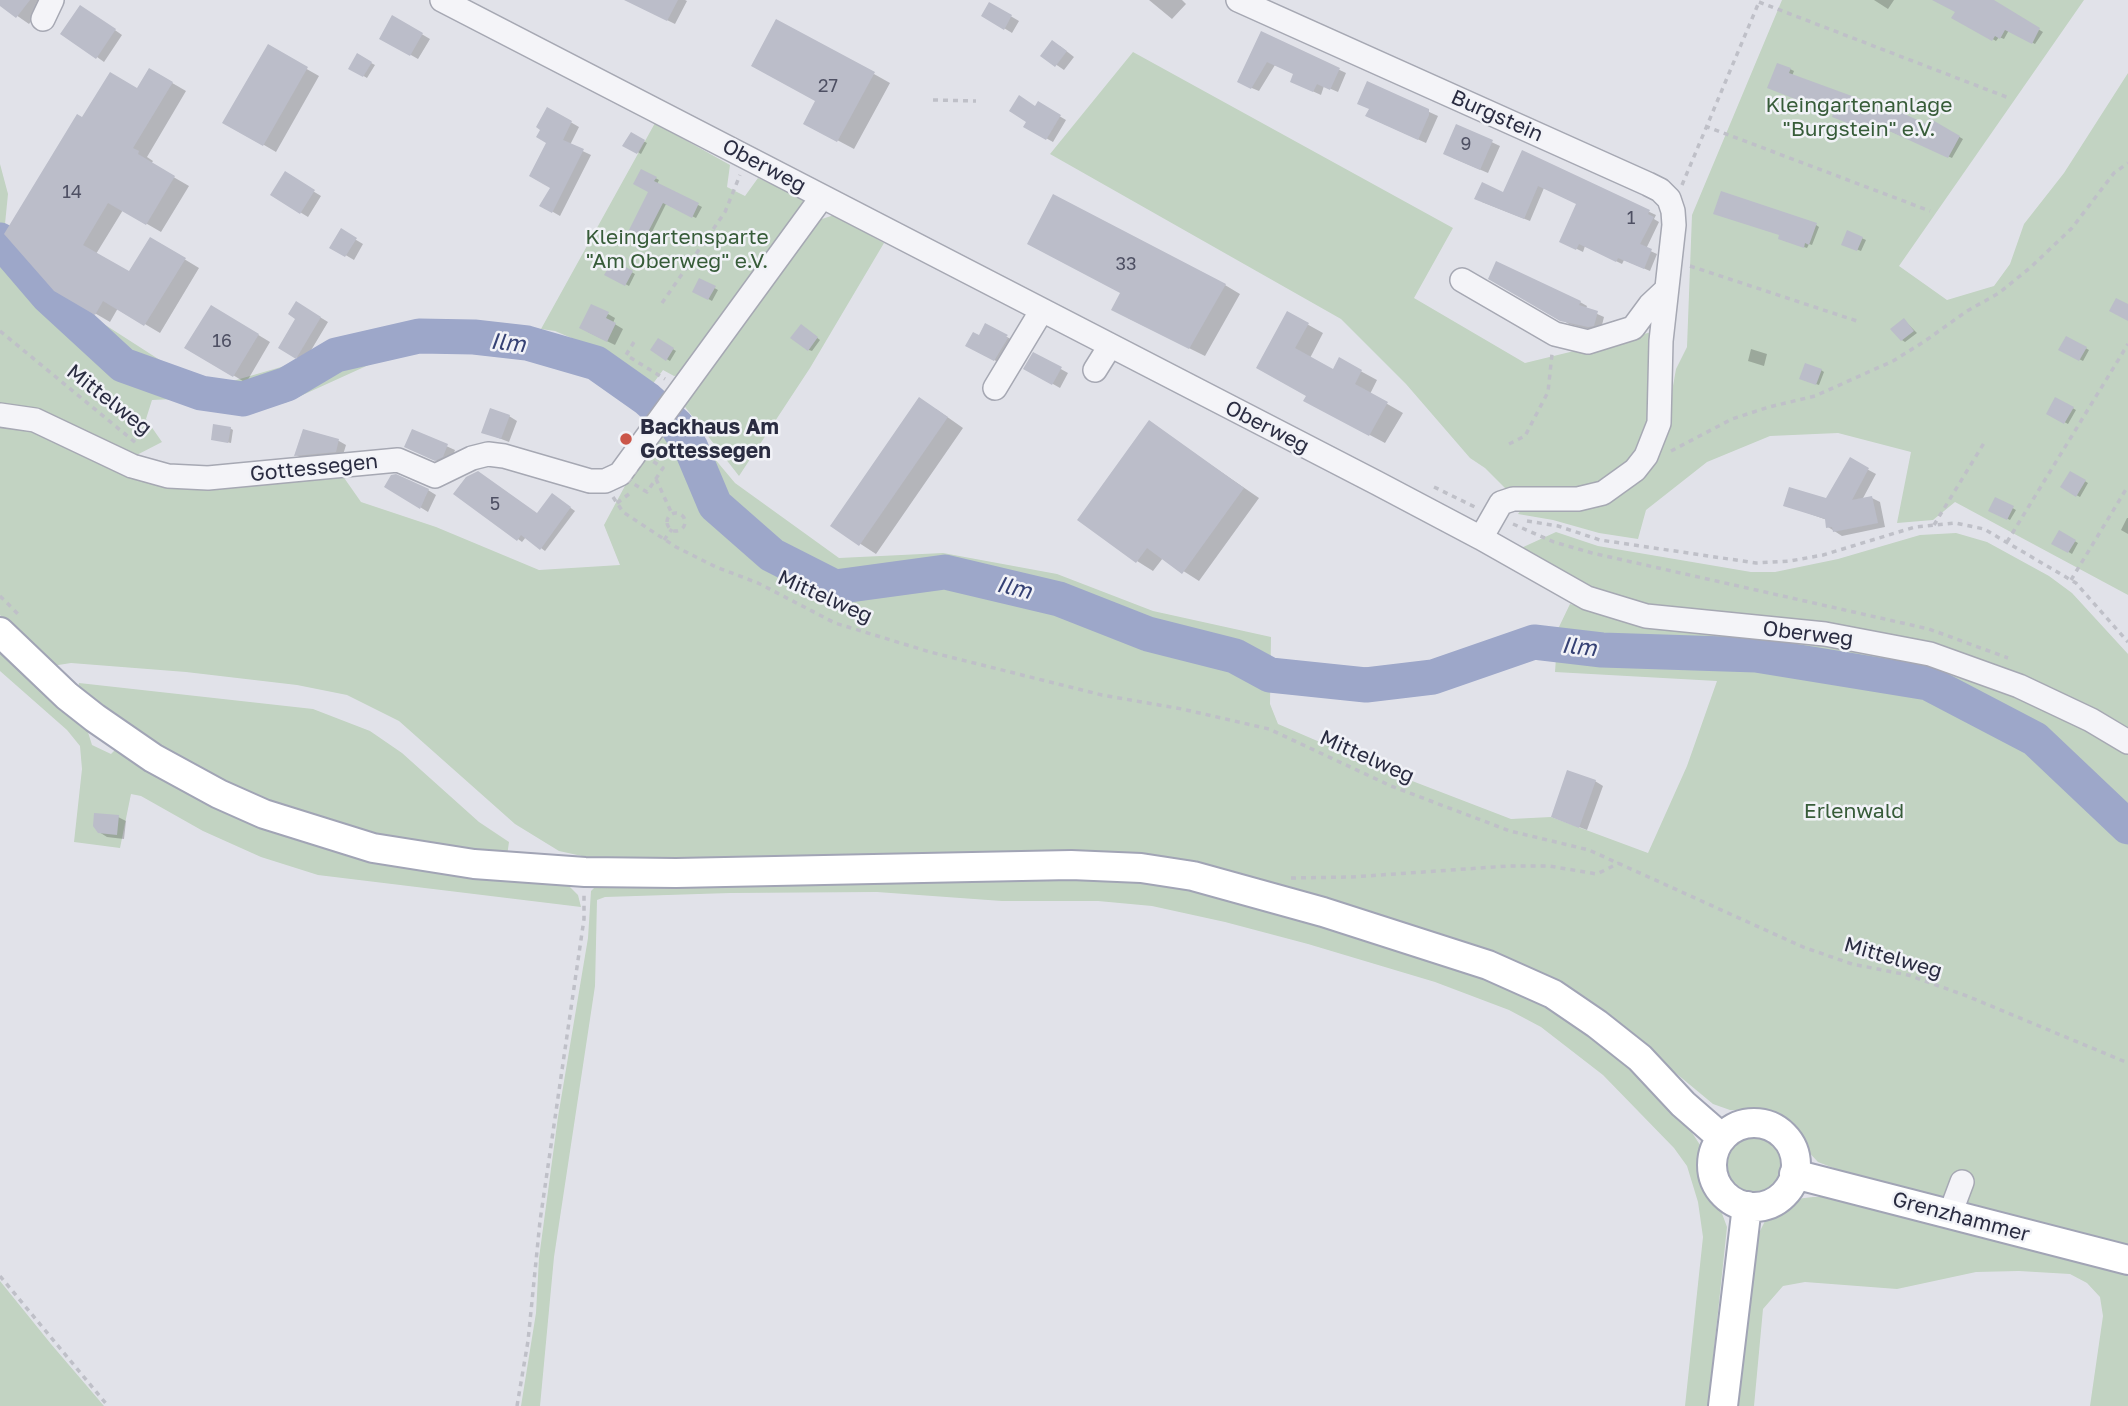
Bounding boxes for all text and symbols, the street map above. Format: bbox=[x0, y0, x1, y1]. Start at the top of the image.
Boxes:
house number: 27 bbox=[818, 75, 838, 97]
street label: Burgstein bbox=[1447, 85, 1547, 147]
park label: Kleingartenanlage "Burgstein" e.V. bbox=[1766, 92, 1952, 142]
street label: Oberweg bbox=[718, 133, 810, 199]
house number: 9 bbox=[1461, 133, 1471, 155]
house number: 14 bbox=[62, 181, 82, 203]
house number: 1 bbox=[1627, 207, 1635, 229]
park label: Kleingartensparte "Am Oberweg" e.V. bbox=[585, 224, 769, 274]
house number: 33 bbox=[1115, 253, 1137, 275]
water label: Ilm bbox=[489, 327, 527, 359]
house number: 16 bbox=[212, 330, 232, 352]
street label: Mittelweg bbox=[62, 359, 156, 441]
street label: Oberweg bbox=[1221, 395, 1313, 459]
place label: Backhaus Am Gottessegen bbox=[640, 414, 779, 464]
marker: Backhaus Am Gottessegen bbox=[618, 431, 634, 447]
street label: Gottessegen bbox=[249, 449, 379, 487]
house number: 5 bbox=[490, 493, 500, 515]
street label: Mittelweg bbox=[774, 565, 876, 629]
water label: Ilm bbox=[994, 571, 1034, 605]
street label: Oberweg bbox=[1761, 616, 1855, 652]
water label: Ilm bbox=[1560, 631, 1598, 663]
street label: Mittelweg bbox=[1316, 725, 1418, 789]
park label: Erlenwald bbox=[1804, 798, 1904, 824]
street label: Mittelweg bbox=[1841, 932, 1945, 984]
street label: Grenzhammer bbox=[1890, 1187, 2032, 1247]

